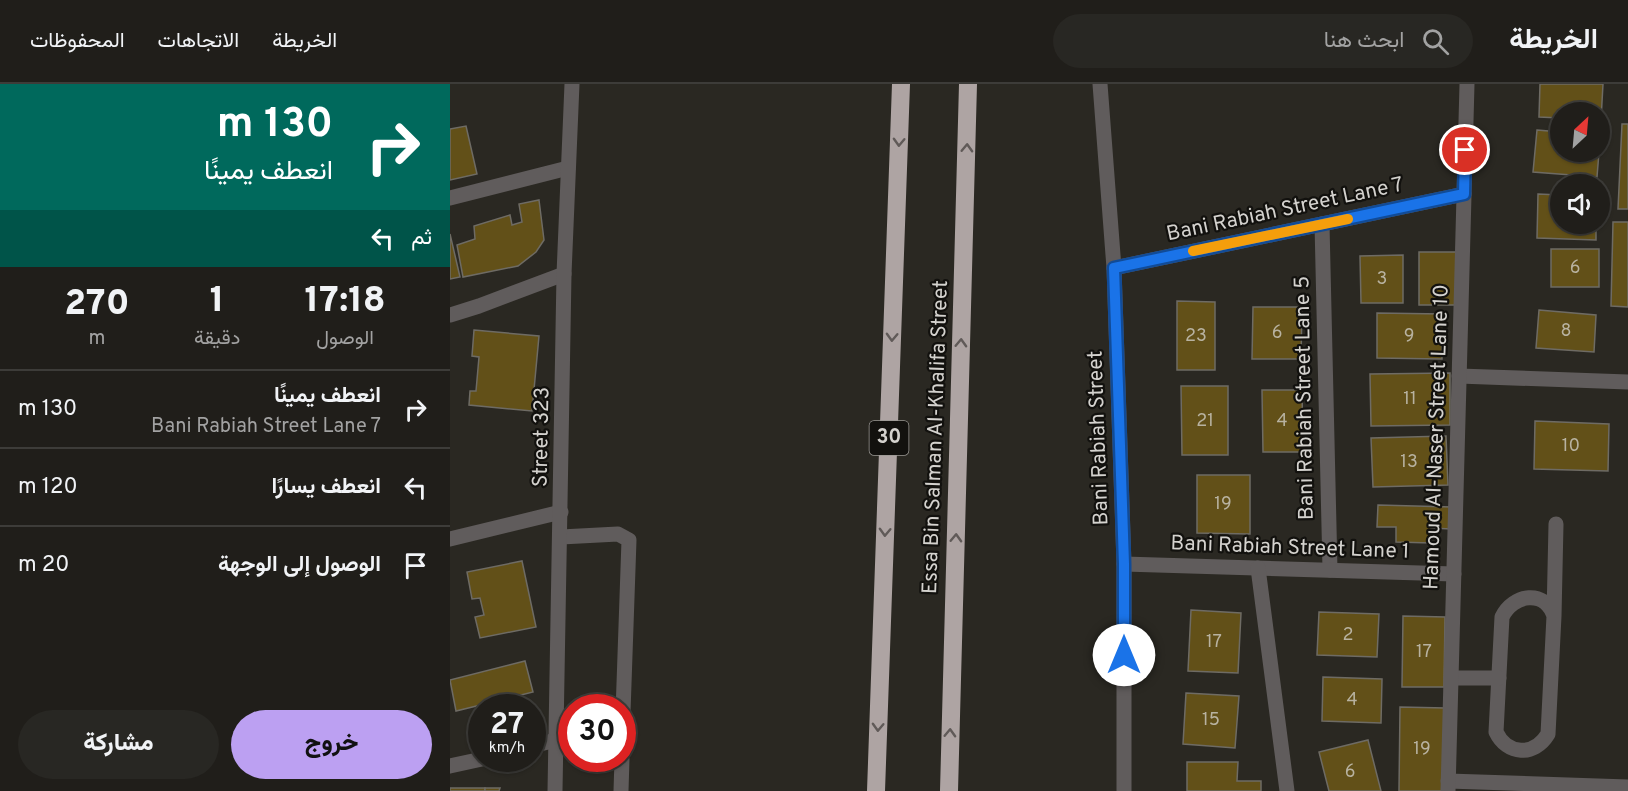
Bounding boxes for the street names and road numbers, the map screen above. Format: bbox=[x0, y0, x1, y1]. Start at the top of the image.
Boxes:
street label: Bani Rabiah Street Lane 7 bbox=[1164, 172, 1406, 248]
street label: Bani Rabiah Street Lane 5 bbox=[1289, 276, 1321, 520]
street label: Essa Bin Salman Al-Khalifa Street bbox=[917, 280, 955, 594]
street label: Hamoud Al-Naser Street Lane 10 bbox=[1418, 284, 1456, 590]
street label: Bani Rabiah Street bbox=[1082, 350, 1116, 526]
street label: Street 323 bbox=[528, 387, 556, 487]
road number: 30 bbox=[870, 421, 908, 455]
street label: Bani Rabiah Street Lane 1 bbox=[1170, 530, 1410, 566]

